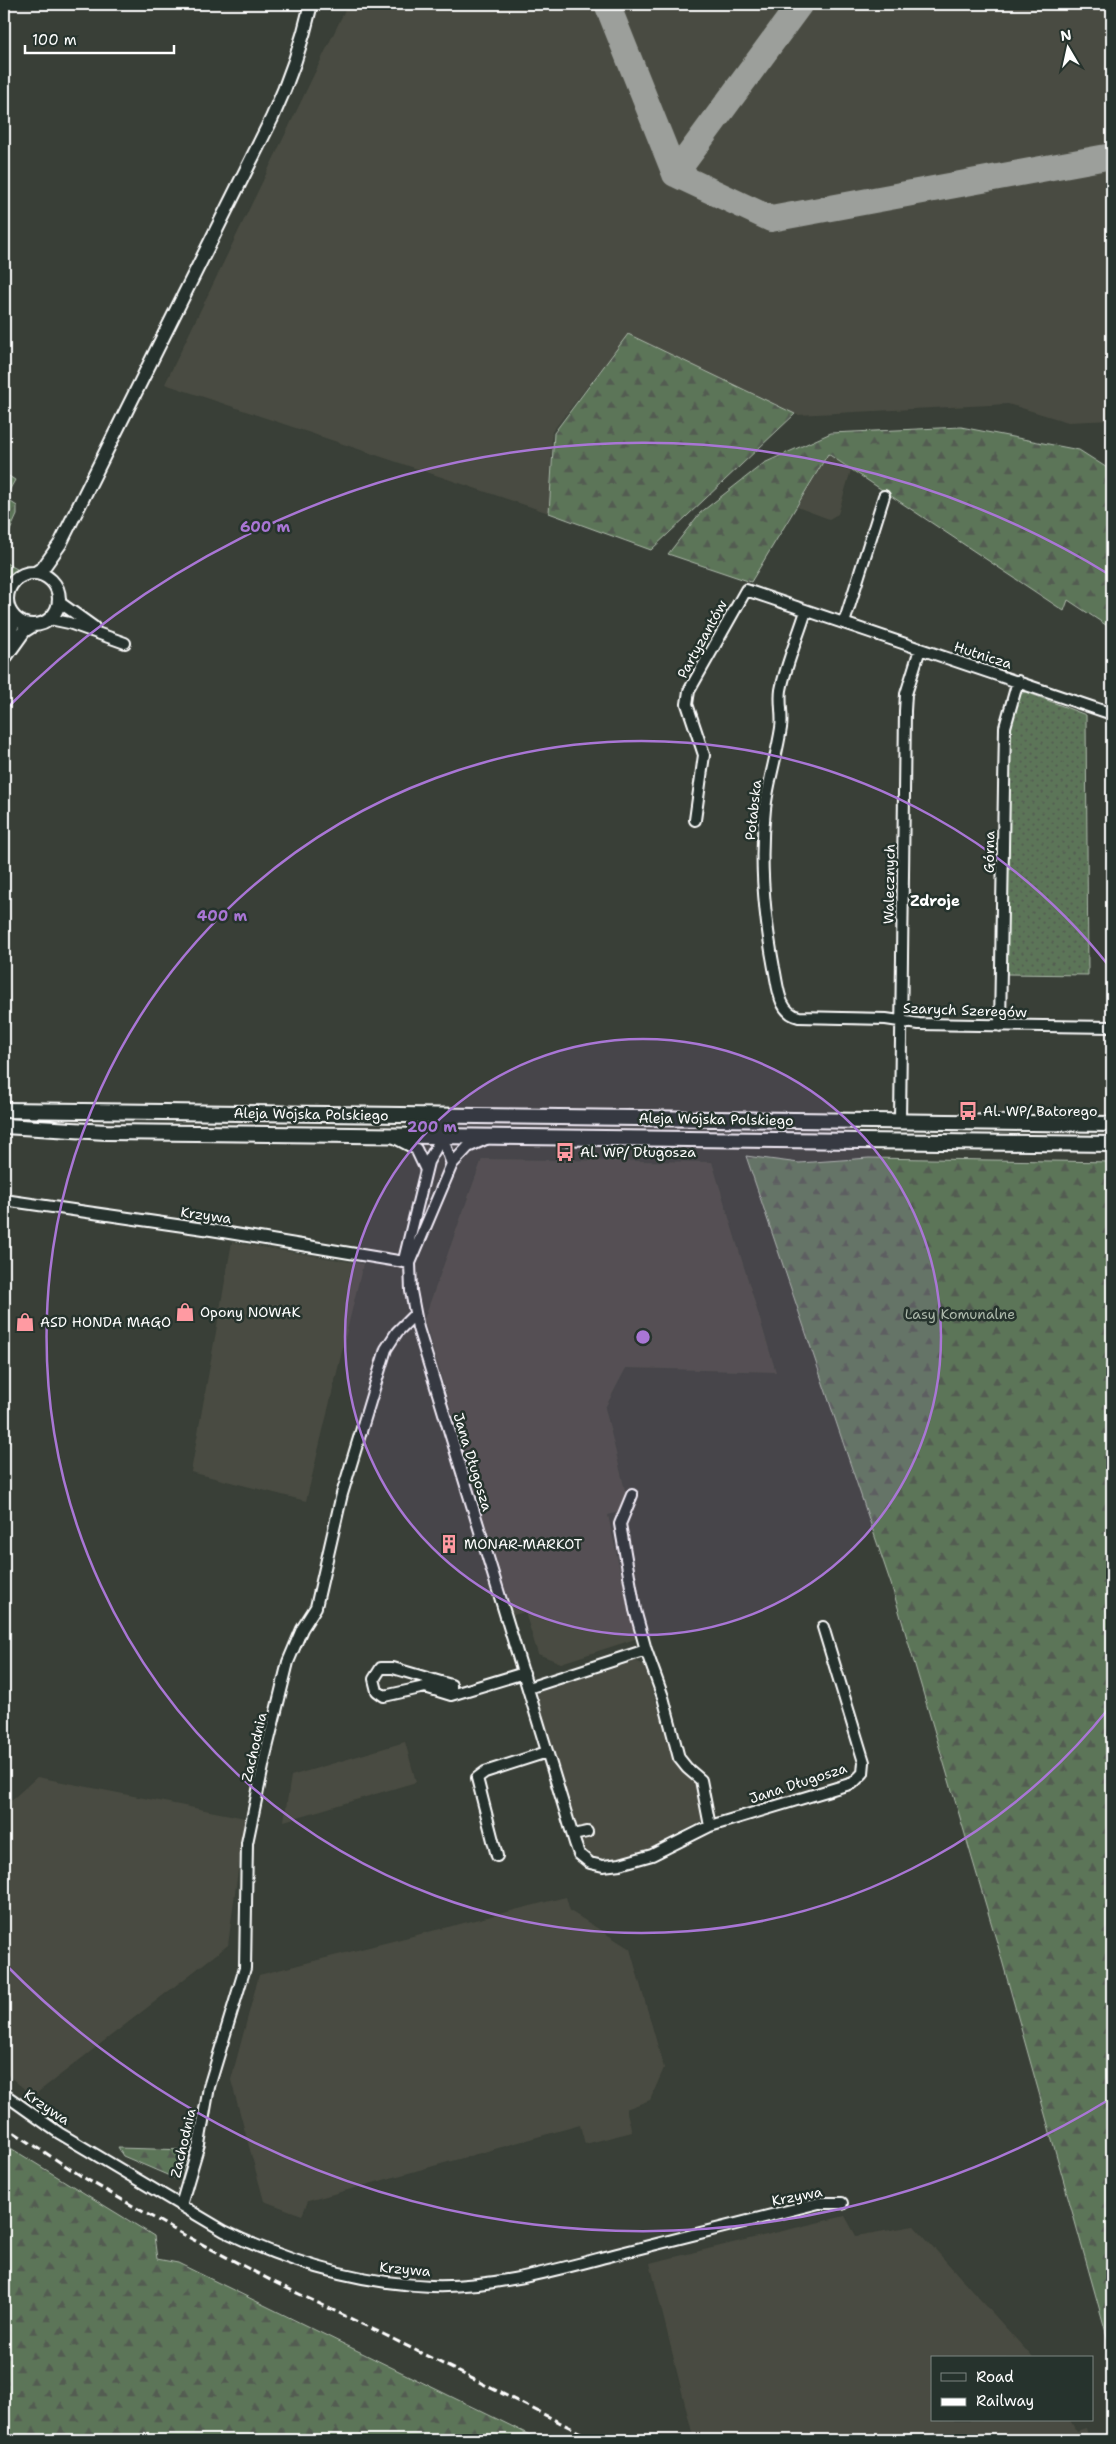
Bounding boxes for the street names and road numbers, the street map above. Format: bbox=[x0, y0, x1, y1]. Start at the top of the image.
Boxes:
street label: Partyzantów bbox=[673, 597, 731, 681]
street label: Hutnicza bbox=[952, 637, 1015, 673]
street label: Połabska bbox=[741, 779, 765, 841]
street label: Górna bbox=[980, 830, 998, 873]
street label: Walecznych bbox=[879, 844, 899, 924]
street label: Szarych Szeregów bbox=[903, 999, 1027, 1021]
street label: Aleja Wojska Polskiego bbox=[233, 1104, 389, 1124]
street label: Aleja Wojska Polskiego bbox=[638, 1109, 794, 1129]
street label: Krzywa bbox=[179, 1203, 233, 1228]
street label: Jana Długosza bbox=[450, 1411, 497, 1514]
street label: Zachodnia bbox=[237, 1710, 271, 1783]
street label: Jana Długosza bbox=[747, 1759, 849, 1807]
street label: Krzywa bbox=[21, 2085, 74, 2129]
street label: Zachodnia bbox=[166, 2106, 200, 2179]
street label: Krzywa bbox=[770, 2182, 824, 2210]
street label: Krzywa bbox=[379, 2258, 432, 2280]

